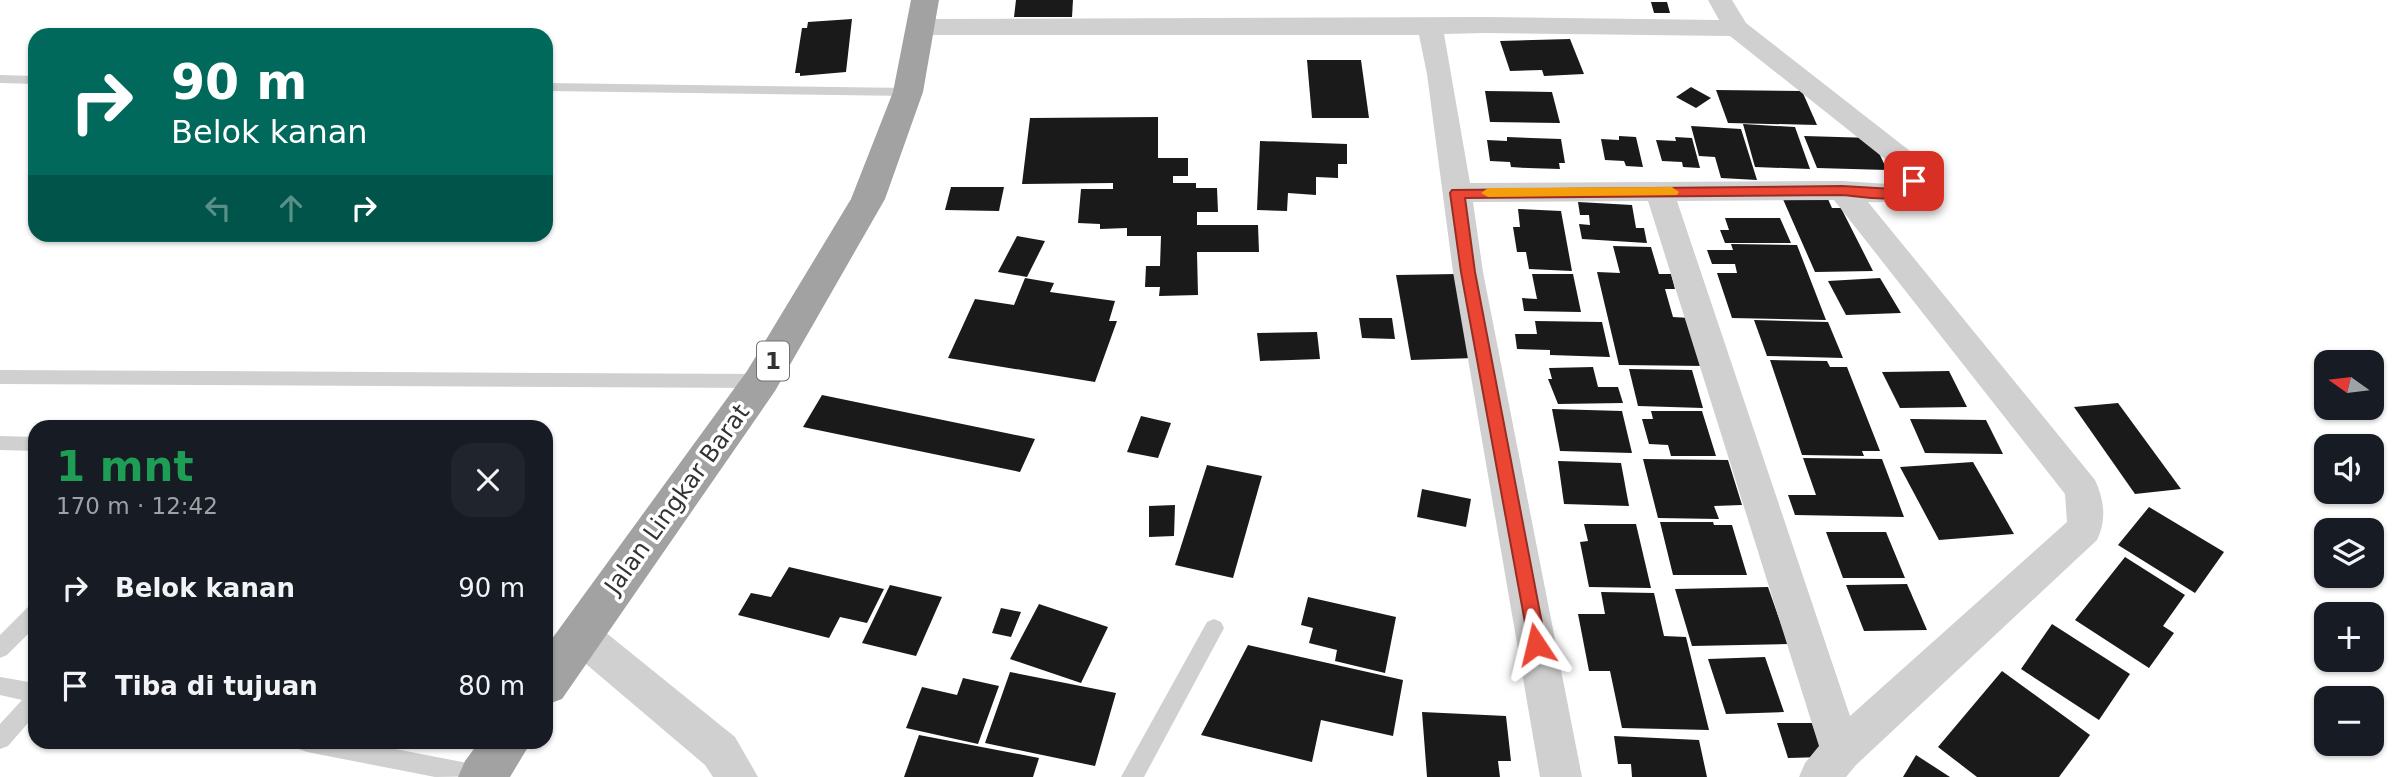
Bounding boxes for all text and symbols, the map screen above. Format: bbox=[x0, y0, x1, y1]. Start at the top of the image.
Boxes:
text: 90 m bbox=[171, 54, 307, 111]
icon: right bbox=[56, 56, 147, 147]
text: Belok kanan bbox=[171, 113, 368, 151]
pin bbox=[1884, 151, 1944, 211]
icon: arrive bbox=[1895, 162, 1933, 200]
icon: left bbox=[199, 189, 237, 227]
icon: ahead bbox=[272, 189, 310, 227]
icon: right bbox=[345, 189, 383, 227]
road number: 1 bbox=[757, 342, 789, 380]
north arrow bbox=[2314, 350, 2384, 420]
map controls bbox=[2314, 350, 2384, 756]
street label: Jalan Lingkar Barat bbox=[598, 399, 755, 601]
button: sound bbox=[2314, 434, 2384, 504]
text: 1 mnt bbox=[56, 442, 194, 491]
button: close bbox=[451, 443, 525, 517]
text: 170 m · 12:42 bbox=[56, 493, 218, 519]
button: layers bbox=[2314, 518, 2384, 588]
icon: right bbox=[56, 569, 94, 607]
text: Belok kanan bbox=[115, 573, 295, 603]
text: 90 m bbox=[458, 573, 525, 603]
button: + bbox=[2314, 602, 2384, 672]
position arrow bbox=[1499, 607, 1573, 681]
icon: arrive bbox=[56, 667, 94, 705]
text: Tiba di tujuan bbox=[115, 671, 318, 701]
text: 80 m bbox=[458, 671, 525, 701]
button: − bbox=[2314, 686, 2384, 756]

